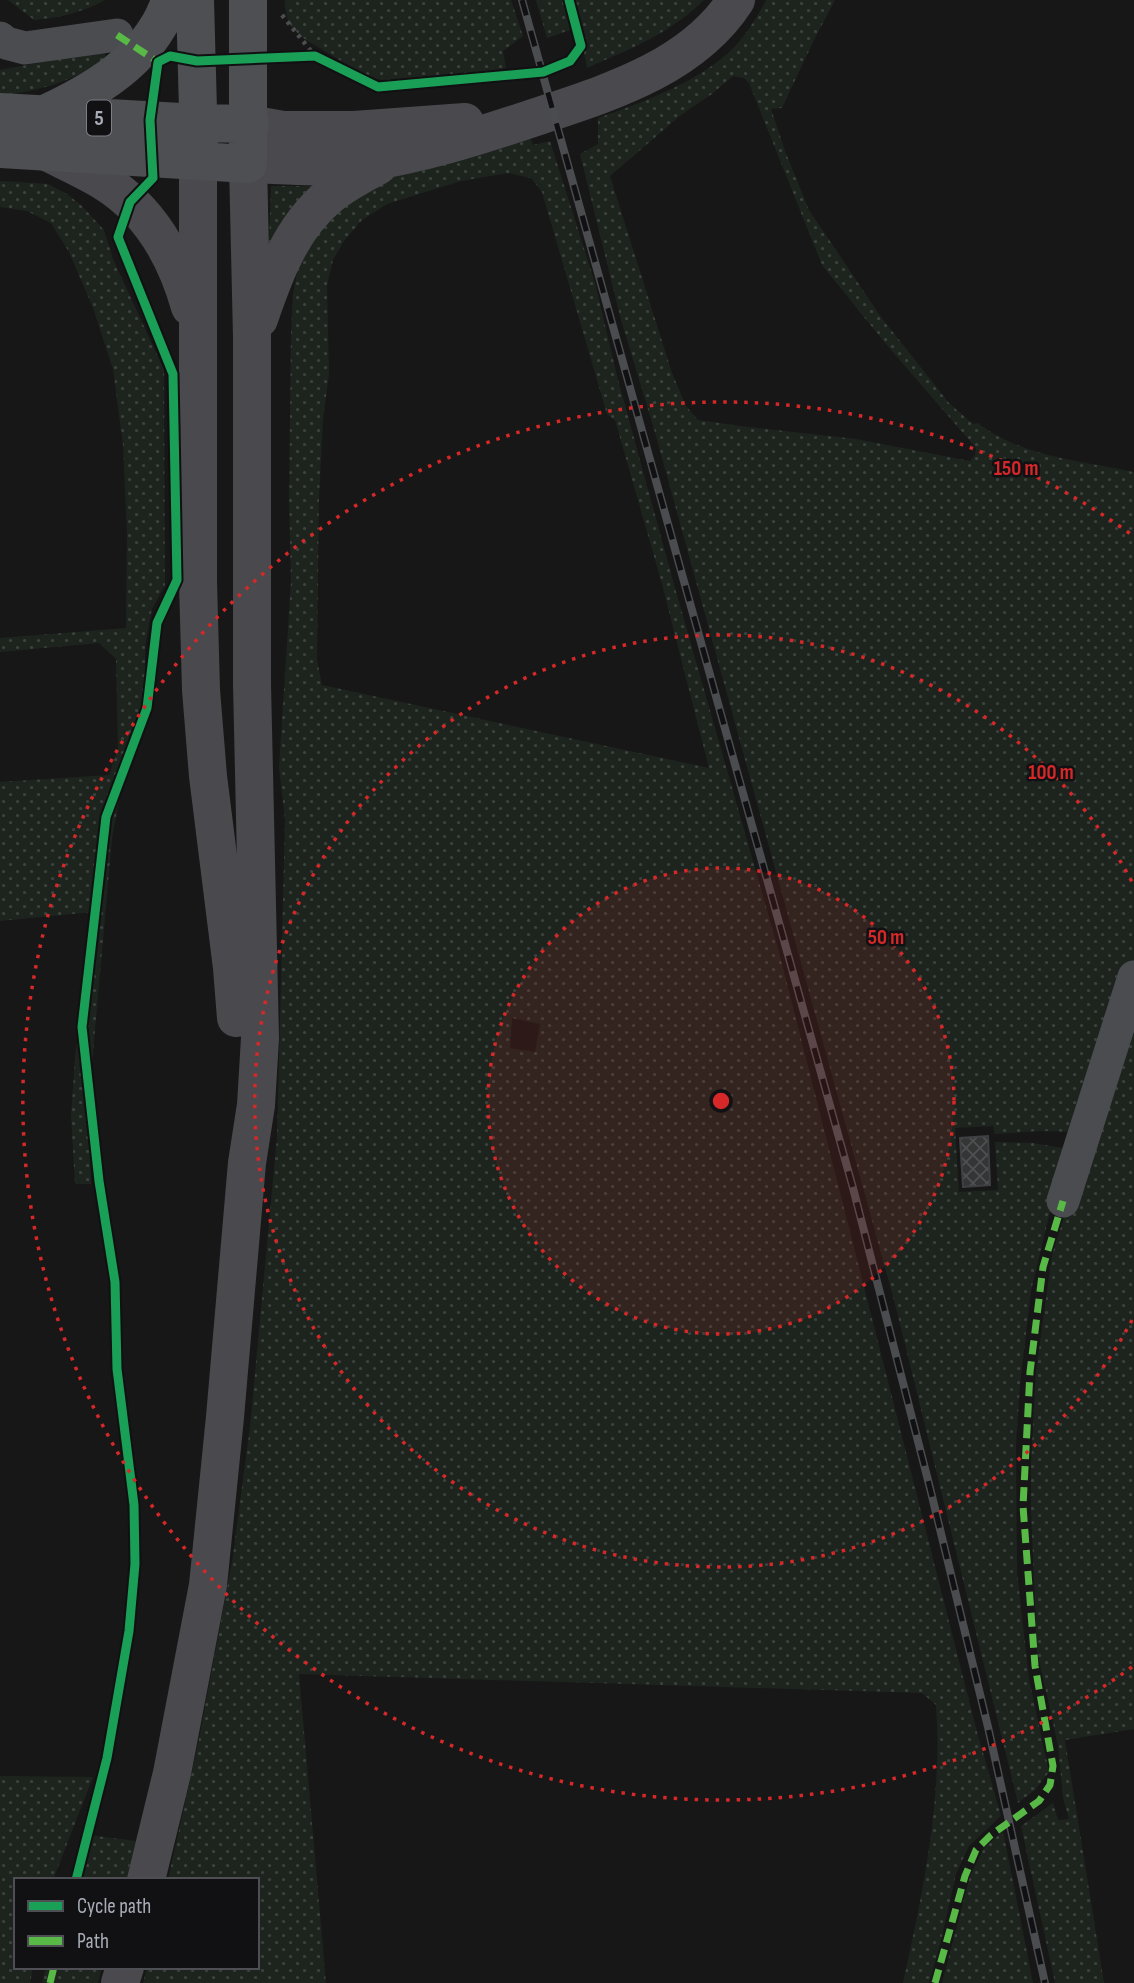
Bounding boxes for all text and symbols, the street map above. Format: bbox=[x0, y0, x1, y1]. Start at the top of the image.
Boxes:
road number: 5 bbox=[87, 100, 111, 136]
text: 150 m bbox=[994, 456, 1038, 481]
text: 100 m bbox=[1028, 760, 1074, 785]
text: 50 m bbox=[868, 925, 904, 950]
centre of rings bbox=[709, 1089, 733, 1113]
legend bbox=[14, 1878, 259, 1969]
text: Cycle path bbox=[77, 1894, 151, 1919]
text: Path bbox=[77, 1929, 109, 1954]

